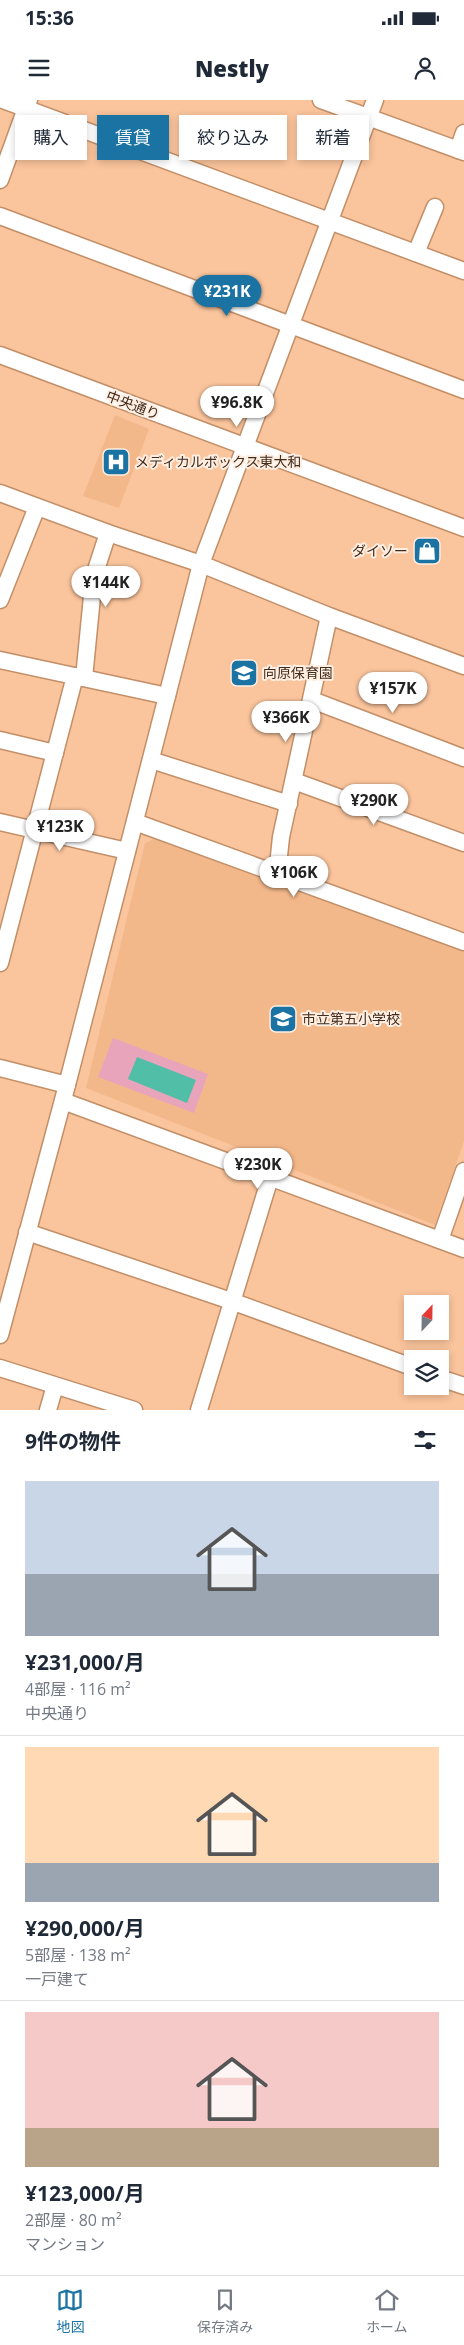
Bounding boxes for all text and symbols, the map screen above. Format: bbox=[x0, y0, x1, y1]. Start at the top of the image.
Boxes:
text: 15:36 bbox=[25, 5, 74, 31]
text: Nestly bbox=[195, 53, 269, 83]
icon: menu bbox=[25, 54, 53, 82]
icon: person bbox=[411, 54, 439, 82]
chip: 購入 bbox=[15, 115, 87, 160]
chip: 賃貸 bbox=[97, 115, 169, 160]
chip: 絞り込み bbox=[179, 115, 287, 160]
chip: 新着 bbox=[297, 115, 369, 160]
pin: ¥231K bbox=[192, 274, 262, 317]
text: ¥231K bbox=[203, 280, 251, 302]
street label: 中央通り bbox=[104, 386, 163, 423]
pin: ¥96.8K bbox=[196, 386, 278, 428]
text: ¥96.8K bbox=[211, 391, 263, 413]
hospital icon: メディカルボックス東大和 bbox=[101, 447, 131, 477]
place label: メディカルボックス東大和 bbox=[135, 452, 302, 471]
shop icon: ダイソー bbox=[412, 536, 442, 566]
place label: ダイソー bbox=[352, 541, 408, 560]
pin: ¥144K bbox=[71, 566, 141, 608]
text: ¥144K bbox=[82, 571, 130, 593]
school or university icon: 向原保育園 bbox=[229, 658, 259, 688]
place label: 向原保育園 bbox=[263, 663, 333, 682]
pin: ¥157K bbox=[358, 672, 428, 714]
text: ¥157K bbox=[369, 677, 417, 699]
pin: ¥366K bbox=[251, 700, 321, 743]
text: ¥366K bbox=[262, 706, 310, 728]
pin: ¥290K bbox=[339, 784, 409, 826]
text: ¥290K bbox=[350, 789, 398, 811]
pin: ¥123K bbox=[25, 810, 95, 852]
text: ¥123K bbox=[36, 815, 84, 837]
pin: ¥106K bbox=[259, 856, 329, 898]
text: ¥106K bbox=[270, 861, 318, 883]
school or university icon: 市立第五小学校 bbox=[268, 1004, 298, 1034]
place label: 市立第五小学校 bbox=[302, 1009, 400, 1028]
pin: ¥230K bbox=[223, 1148, 293, 1190]
text: ¥230K bbox=[234, 1153, 282, 1175]
north arrow bbox=[404, 1295, 449, 1340]
map controls bbox=[404, 1295, 449, 1395]
button: layers bbox=[404, 1350, 449, 1395]
icon: filters bbox=[411, 1426, 439, 1454]
text: 9件の物件 bbox=[25, 1427, 121, 1455]
icon: home bbox=[187, 1514, 277, 1604]
text: ¥231,000/月 bbox=[25, 1648, 145, 1676]
text: 4部屋 · 116 m² bbox=[25, 1678, 131, 1700]
text: 中央通り bbox=[25, 1702, 89, 1724]
icon: home bbox=[187, 1779, 277, 1869]
text: ¥290,000/月 bbox=[25, 1914, 145, 1942]
text: 5部屋 · 138 m² bbox=[25, 1944, 131, 1966]
text: 一戸建て bbox=[25, 1968, 89, 1990]
icon: home bbox=[187, 2044, 277, 2134]
text: ¥123,000/月 bbox=[25, 2179, 145, 2207]
text: 2部屋 · 80 m² bbox=[25, 2209, 122, 2231]
text: マンション bbox=[25, 2233, 105, 2255]
tab: 地図 bbox=[56, 2286, 84, 2336]
tab: 保存済み bbox=[197, 2286, 253, 2336]
tab: ホーム bbox=[366, 2286, 408, 2336]

